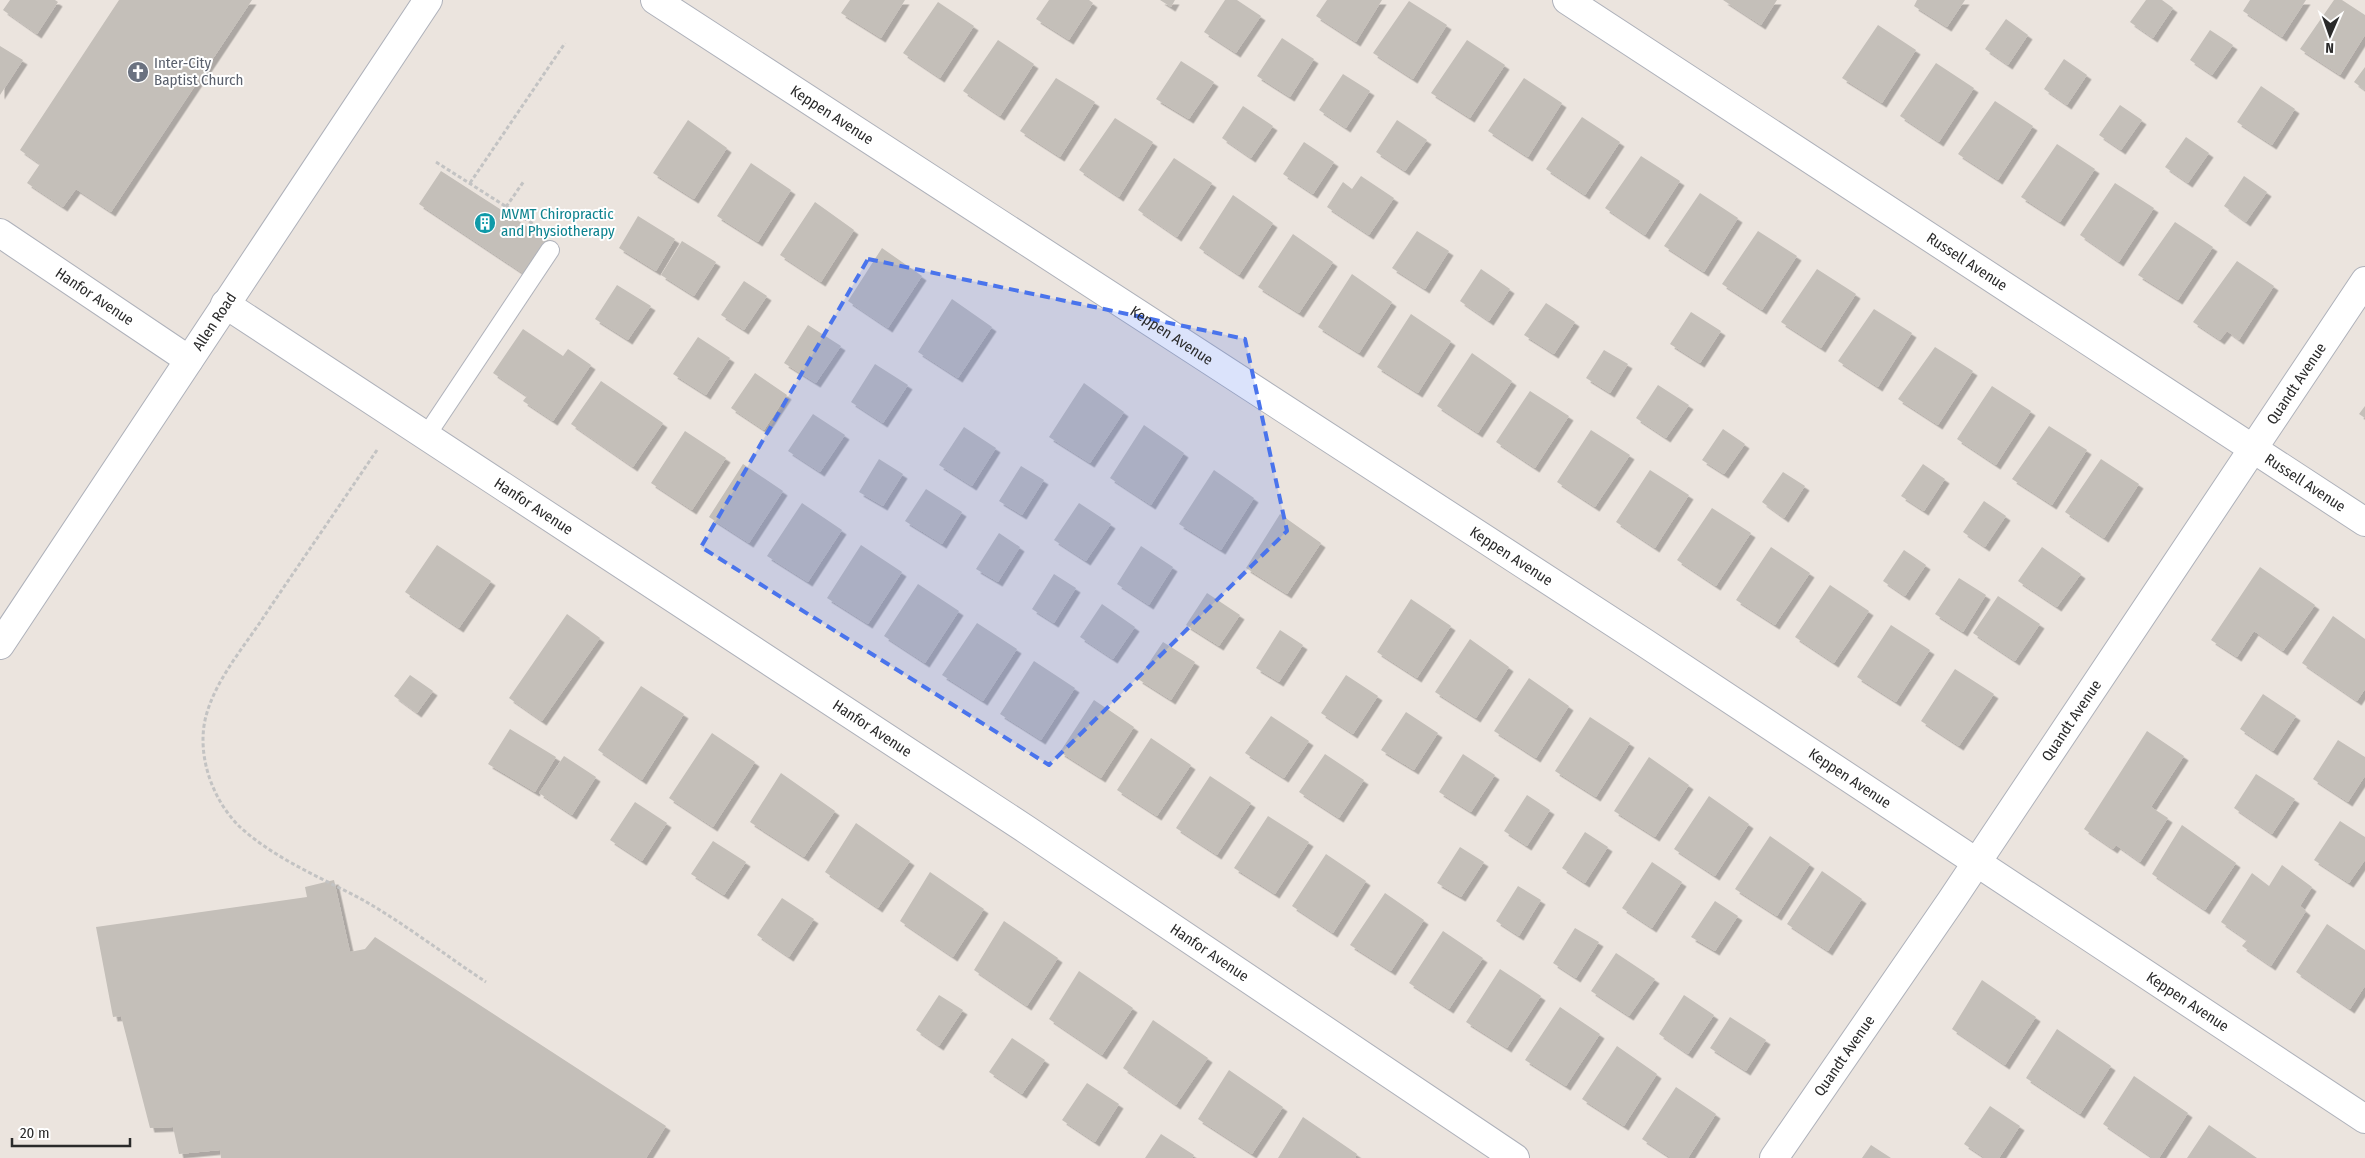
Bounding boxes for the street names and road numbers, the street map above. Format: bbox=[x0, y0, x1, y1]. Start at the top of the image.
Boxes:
street label: Keppen Avenue bbox=[787, 81, 877, 148]
street label: Russell Avenue bbox=[1923, 229, 2011, 295]
street label: Hanfor Avenue bbox=[52, 264, 137, 329]
street label: Allen Road bbox=[189, 289, 240, 354]
street label: Keppen Avenue bbox=[1127, 302, 1216, 369]
street label: Quandt Avenue bbox=[2263, 340, 2330, 428]
street label: Russell Avenue bbox=[2261, 450, 2349, 516]
street label: Hanfor Avenue bbox=[491, 474, 576, 539]
street label: Keppen Avenue bbox=[1466, 523, 1556, 590]
street label: Quandt Avenue bbox=[2038, 676, 2105, 765]
street label: Hanfor Avenue bbox=[829, 696, 915, 761]
street label: Keppen Avenue bbox=[1805, 745, 1894, 812]
street label: Hanfor Avenue bbox=[1167, 920, 1252, 985]
street label: Keppen Avenue bbox=[2143, 968, 2232, 1035]
street label: Quandt Avenue bbox=[1810, 1012, 1878, 1100]

